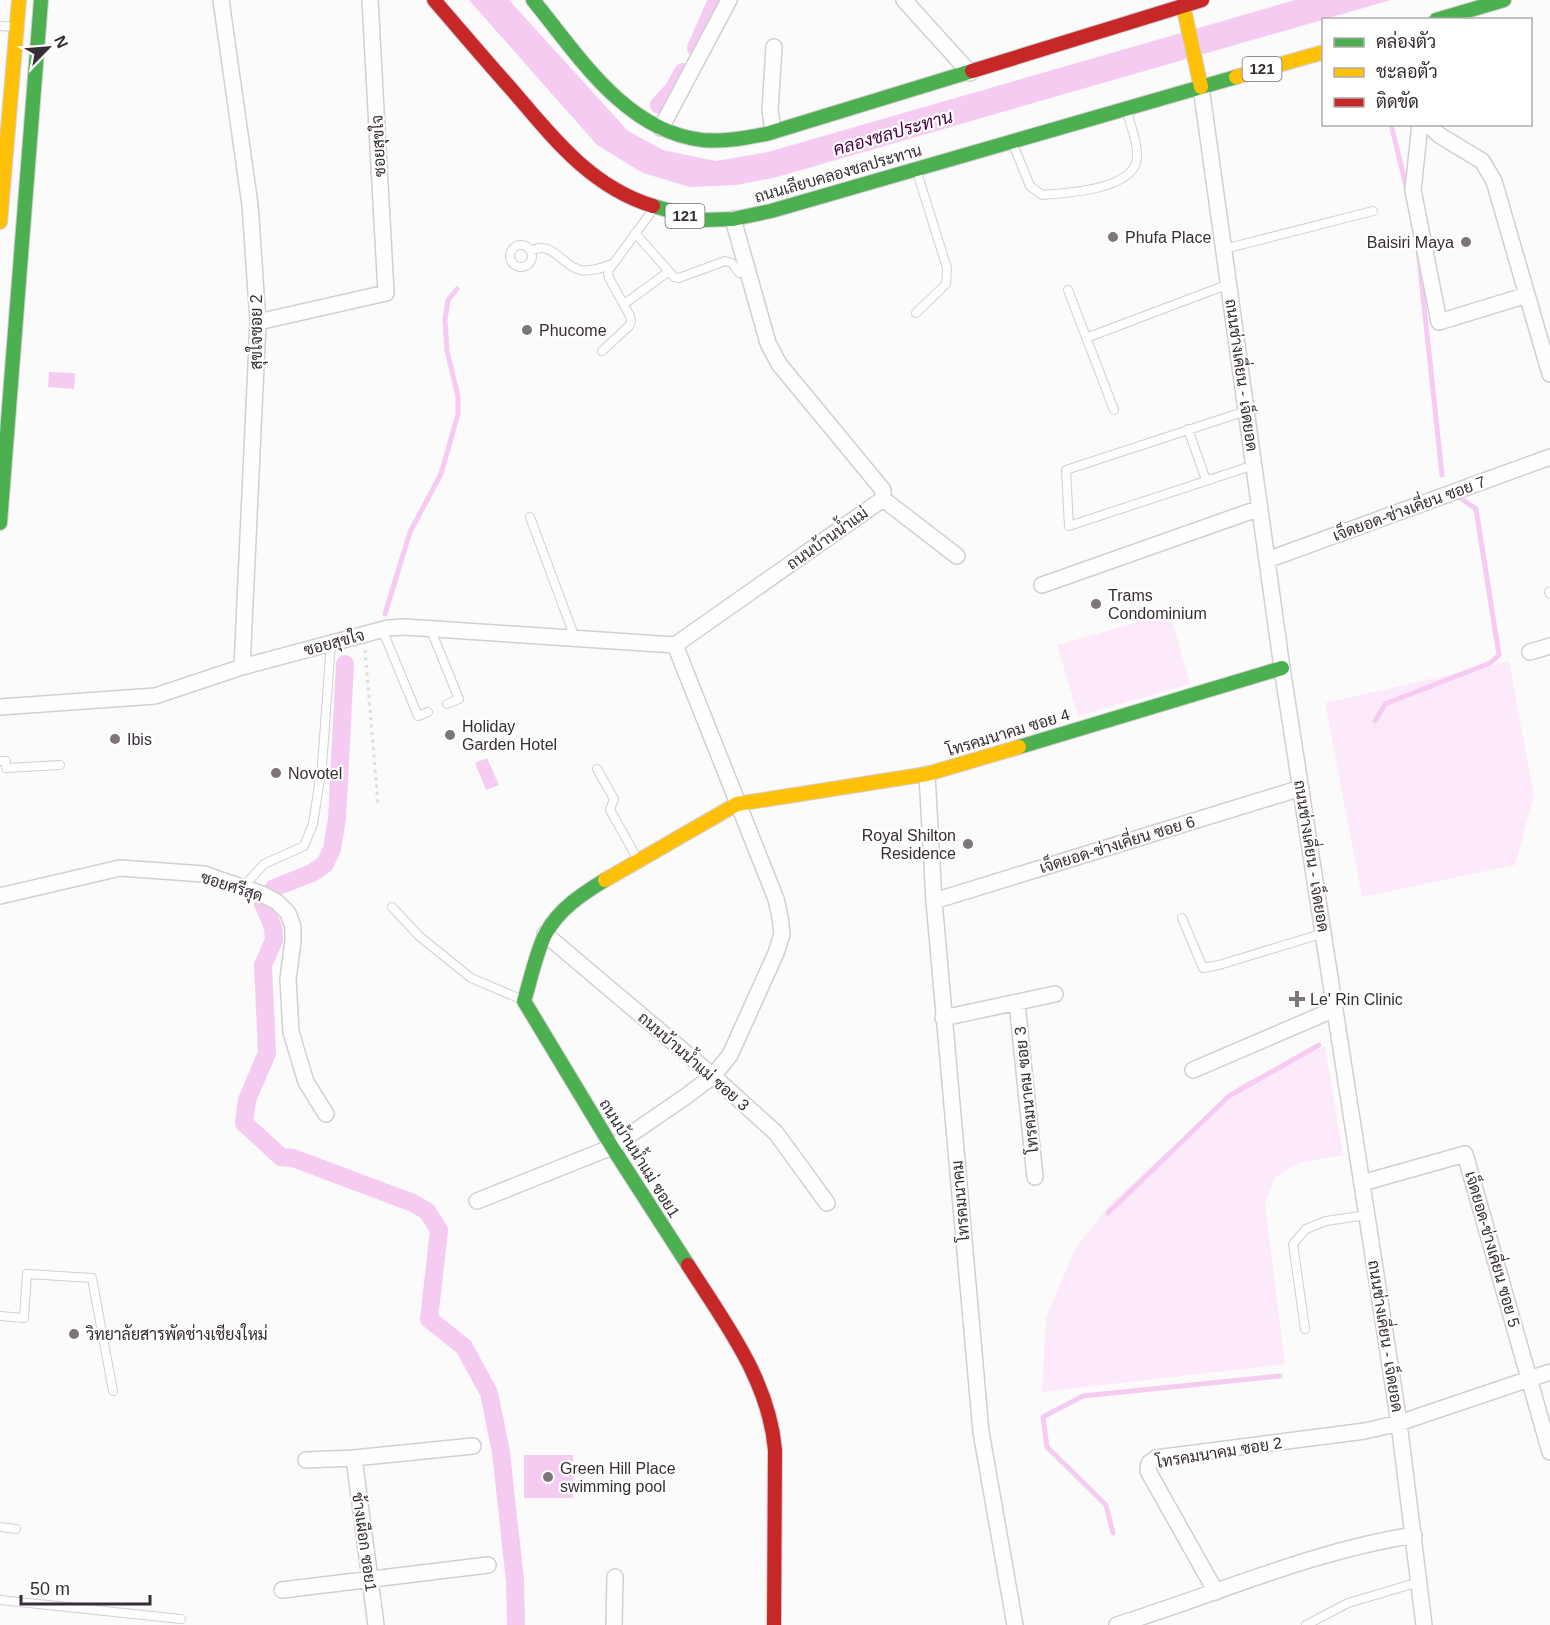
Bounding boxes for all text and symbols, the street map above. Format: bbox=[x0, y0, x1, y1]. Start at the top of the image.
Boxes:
north arrow bbox=[18, 18, 78, 78]
legend bbox=[1322, 18, 1532, 126]
text: คล่องตัว bbox=[1376, 30, 1436, 52]
text: N bbox=[51, 33, 71, 51]
road number: 121 bbox=[1242, 57, 1282, 81]
text: ชะลอตัว bbox=[1376, 61, 1438, 82]
text: ติดขัด bbox=[1376, 91, 1419, 112]
water label: คลองชลประทาน bbox=[831, 106, 956, 160]
street label: ซอยสุขใจ bbox=[365, 114, 392, 178]
street label: ถนนเลียบคลองชลประทาน bbox=[752, 139, 924, 206]
road number: 121 bbox=[666, 204, 704, 228]
place label: Phufa Place bbox=[1125, 229, 1211, 246]
marker: Phufa Place bbox=[1106, 230, 1120, 244]
place label: Baisiri Maya bbox=[1367, 234, 1454, 251]
marker: Baisiri Maya bbox=[1459, 235, 1473, 249]
street label: สุขใจซอย 2 bbox=[245, 294, 268, 370]
street label: ถนนช่างเคี่ยน - เจ็ดยอด bbox=[1222, 297, 1267, 452]
place label: Phucome bbox=[539, 322, 607, 339]
marker: Phucome bbox=[520, 323, 534, 337]
street label: เจ็ดยอด-ช่างเคี่ยน ซอย 7 bbox=[1328, 467, 1488, 544]
street label: ถนนบ้านน้ำแม่ bbox=[780, 499, 871, 573]
place label: Trams Condominium bbox=[1108, 587, 1207, 622]
marker: Trams Condominium bbox=[1089, 597, 1103, 611]
street label: ซอยสุขใจ bbox=[301, 623, 367, 662]
street label: โทรคมนาคม ซอย 4 bbox=[943, 703, 1072, 760]
place label: Holiday Garden Hotel bbox=[462, 718, 557, 753]
marker: Holiday Garden Hotel bbox=[443, 728, 457, 742]
place label: Ibis bbox=[127, 731, 152, 748]
marker: Ibis bbox=[108, 732, 122, 746]
place label: Novotel bbox=[288, 765, 342, 782]
marker: Novotel bbox=[269, 766, 283, 780]
street label: ถนนช่างเคี่ยน - เจ็ดยอด bbox=[1291, 778, 1338, 933]
street label: เจ็ดยอด-ช่างเคี่ยน ซอย 6 bbox=[1036, 807, 1197, 876]
place label: Royal Shilton Residence bbox=[862, 827, 956, 862]
marker: Royal Shilton Residence bbox=[961, 837, 975, 851]
street label: ซอยศรีสุด bbox=[198, 866, 266, 907]
marker: Le' Rin Clinic bbox=[1288, 990, 1306, 1008]
place label: Le' Rin Clinic bbox=[1310, 991, 1403, 1008]
street label: ถนนบ้านน้ำแม่ ซอย 3 bbox=[635, 1004, 757, 1114]
street label: โทรคมนาคม ซอย 3 bbox=[1008, 1026, 1042, 1155]
street label: ถนนบ้านน้ำแม่ ซอย1 bbox=[596, 1093, 688, 1221]
street label: โทรคมนาคม bbox=[946, 1160, 973, 1243]
street label: เจ็ดยอด-ช่างเคี่ยน ซอย 5 bbox=[1462, 1167, 1529, 1329]
street label: ถนนช่างเคี่ยน - เจ็ดยอด bbox=[1365, 1258, 1412, 1413]
place label: วิทยาลัยสารพัดช่างเชียงใหม่ bbox=[85, 1323, 268, 1343]
marker: วิทยาลัยสารพัดช่างเชียงใหม่ bbox=[67, 1327, 81, 1341]
street label: โทรคมนาคม ซอย 2 bbox=[1153, 1431, 1283, 1471]
place label: Green Hill Place swimming pool bbox=[560, 1460, 676, 1495]
marker: Green Hill Place swimming pool bbox=[541, 1470, 555, 1484]
street label: ช้างเผือก ซอย1 bbox=[349, 1491, 382, 1593]
scale bar bbox=[21, 1568, 150, 1606]
text: 50 m bbox=[30, 1579, 70, 1599]

